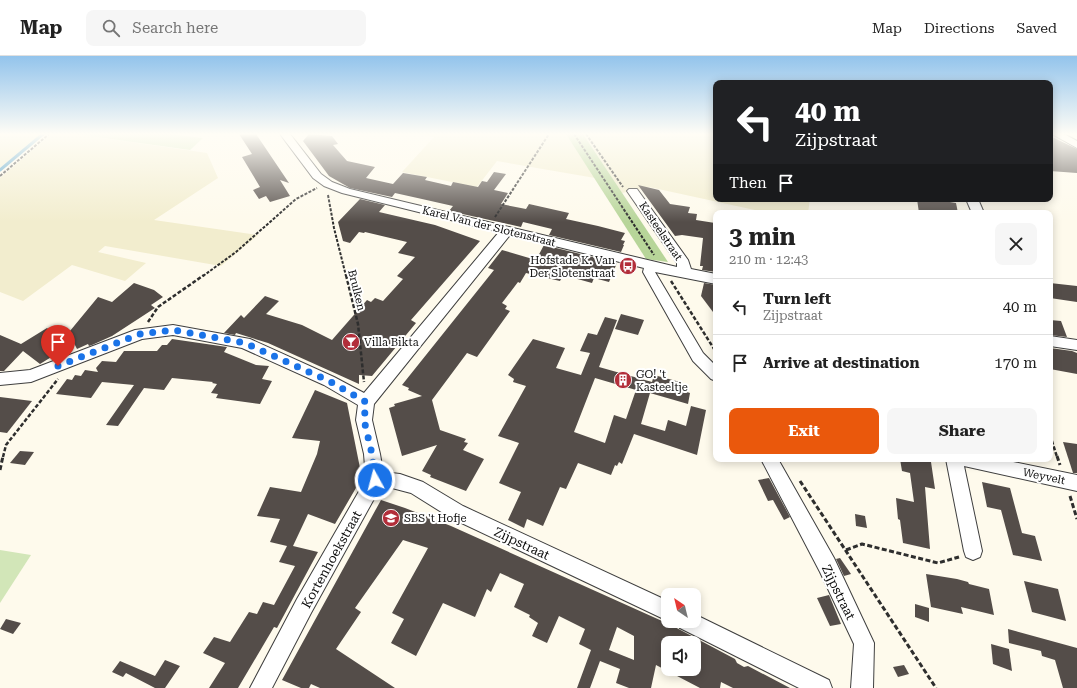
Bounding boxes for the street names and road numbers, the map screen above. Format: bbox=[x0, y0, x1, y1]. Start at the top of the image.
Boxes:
street label: Kasteelstraat bbox=[636, 199, 685, 263]
street label: Karel Van der Slotenstraat bbox=[421, 204, 557, 249]
street label: Brulken bbox=[345, 268, 368, 312]
street label: Weyvelt bbox=[1022, 466, 1066, 487]
street label: Kortenhoekstraat bbox=[298, 508, 365, 611]
street label: Zijpstraat bbox=[492, 524, 552, 563]
street label: Zijpstraat bbox=[819, 562, 858, 622]

